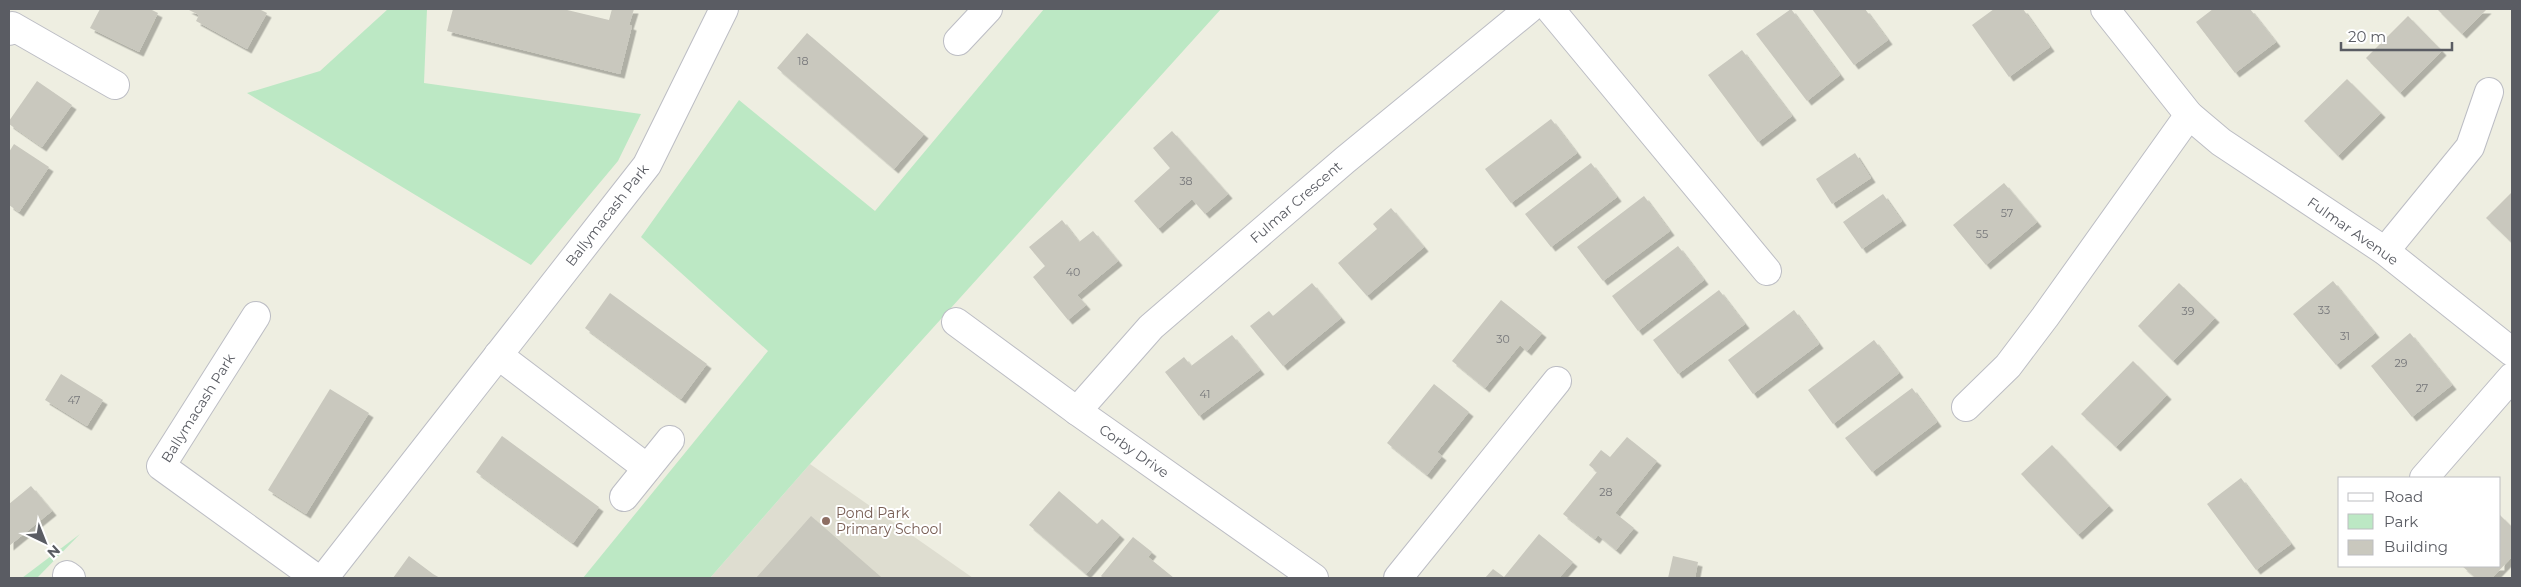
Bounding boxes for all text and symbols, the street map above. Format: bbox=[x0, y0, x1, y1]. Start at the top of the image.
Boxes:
scale bar bbox=[2341, 20, 2452, 52]
text: 20 m bbox=[2348, 27, 2386, 46]
house number: 18 bbox=[798, 54, 809, 68]
street label: Fulmar Crescent bbox=[1246, 157, 1346, 247]
street label: Ballymacash Park bbox=[561, 160, 653, 270]
house number: 38 bbox=[1179, 174, 1193, 188]
street label: Fulmar Avenue bbox=[2304, 193, 2402, 269]
house number: 57 bbox=[2001, 206, 2013, 220]
house number: 55 bbox=[1976, 227, 1988, 241]
house number: 40 bbox=[1066, 265, 1080, 279]
house number: 33 bbox=[2318, 303, 2330, 317]
house number: 39 bbox=[2182, 304, 2195, 318]
house number: 31 bbox=[2340, 329, 2350, 343]
house number: 30 bbox=[1496, 332, 1510, 346]
street label: Ballymacash Park bbox=[157, 350, 239, 466]
house number: 29 bbox=[2395, 356, 2408, 370]
house number: 27 bbox=[2416, 381, 2428, 395]
house number: 41 bbox=[1200, 387, 1210, 401]
house number: 47 bbox=[67, 393, 81, 407]
street label: Corby Drive bbox=[1096, 420, 1172, 482]
legend bbox=[2338, 477, 2501, 567]
house number: 28 bbox=[1599, 485, 1613, 499]
text: Road bbox=[2384, 487, 2423, 506]
place label: Pond Park Primary School bbox=[836, 504, 942, 538]
text: Park bbox=[2384, 512, 2418, 531]
marker: Pond Park Primary School bbox=[820, 515, 832, 527]
north arrow bbox=[20, 517, 70, 567]
text: Building bbox=[2384, 537, 2448, 556]
text: N bbox=[44, 541, 64, 562]

